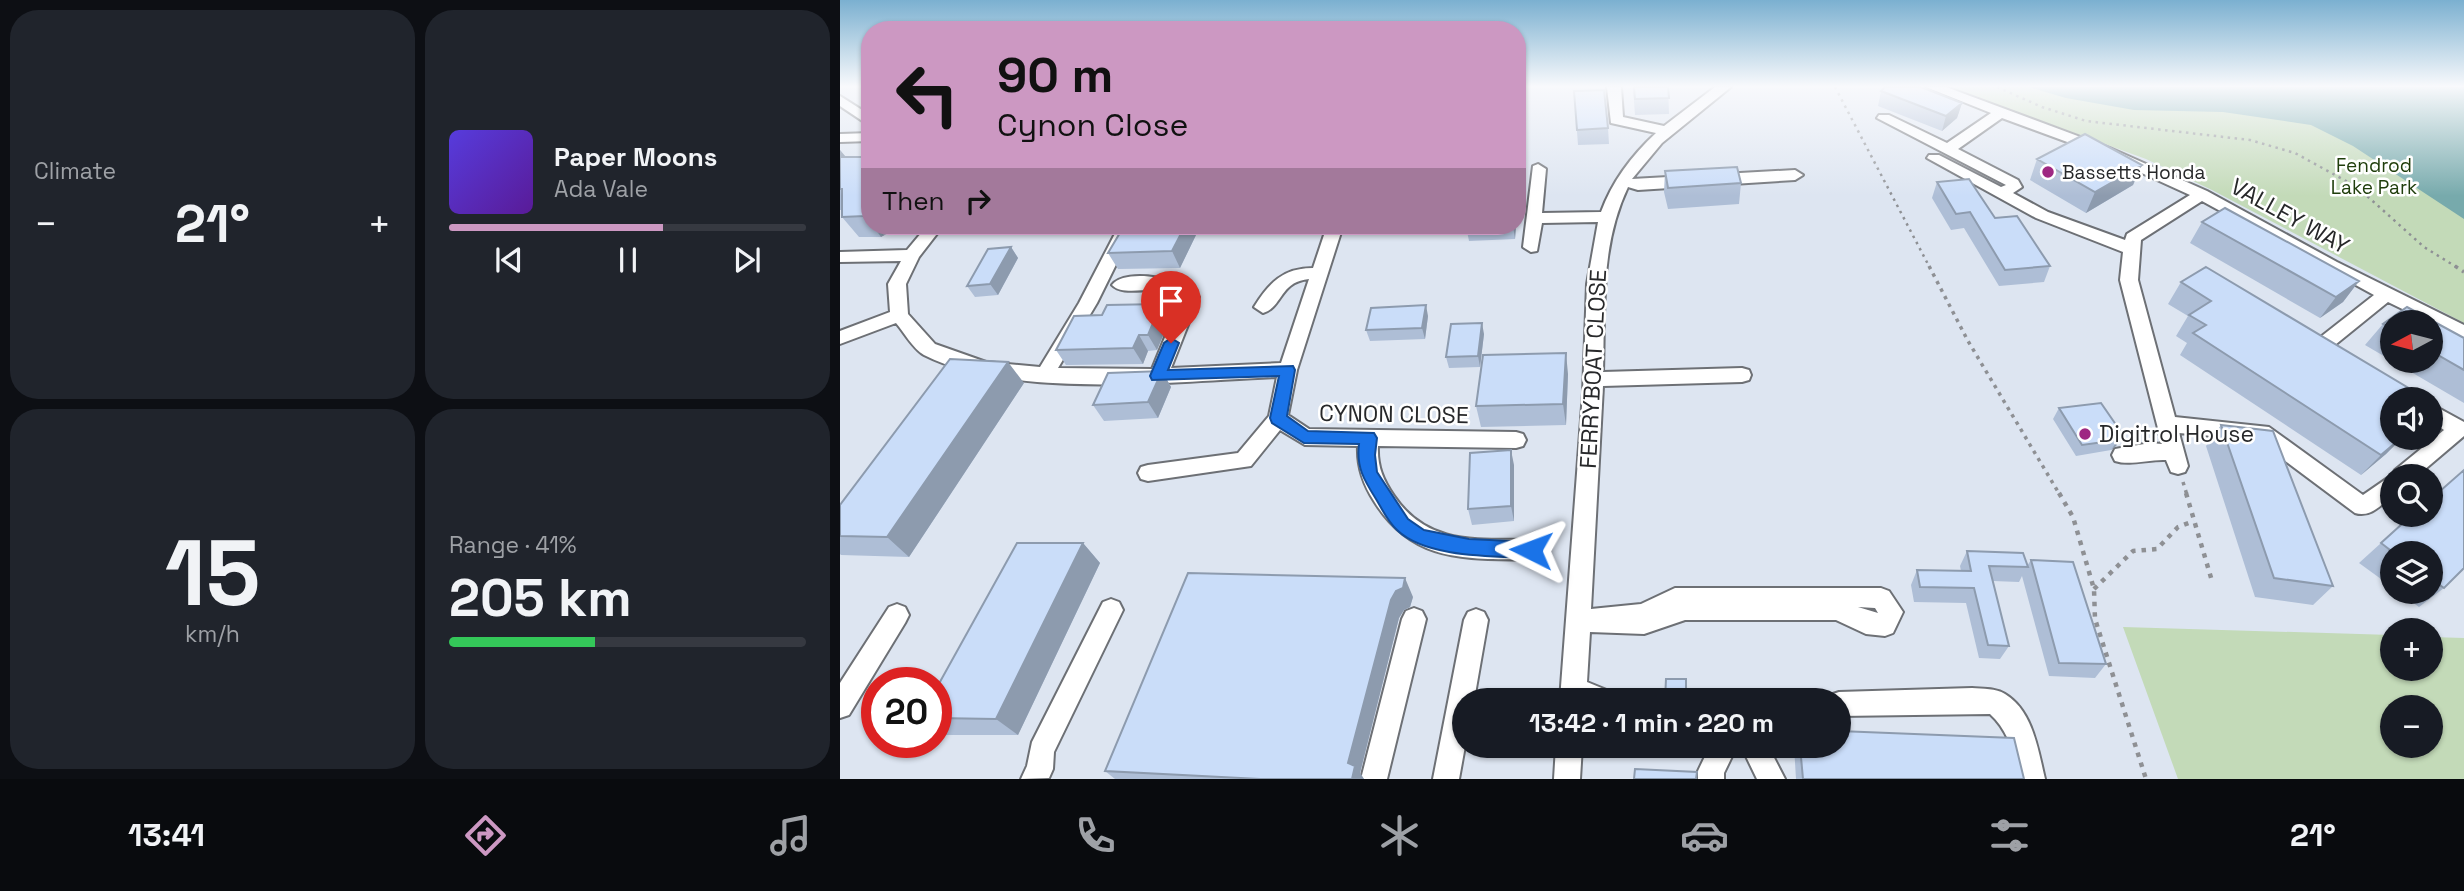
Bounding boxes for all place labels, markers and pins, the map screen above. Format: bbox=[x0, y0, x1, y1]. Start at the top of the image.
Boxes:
place label: Bassetts Honda bbox=[2062, 160, 2206, 185]
marker: Bassetts Honda bbox=[2040, 164, 2056, 180]
pin bbox=[1141, 271, 1201, 343]
place label: Digitrol House bbox=[2099, 419, 2254, 449]
marker: Digitrol House bbox=[2077, 426, 2093, 442]

